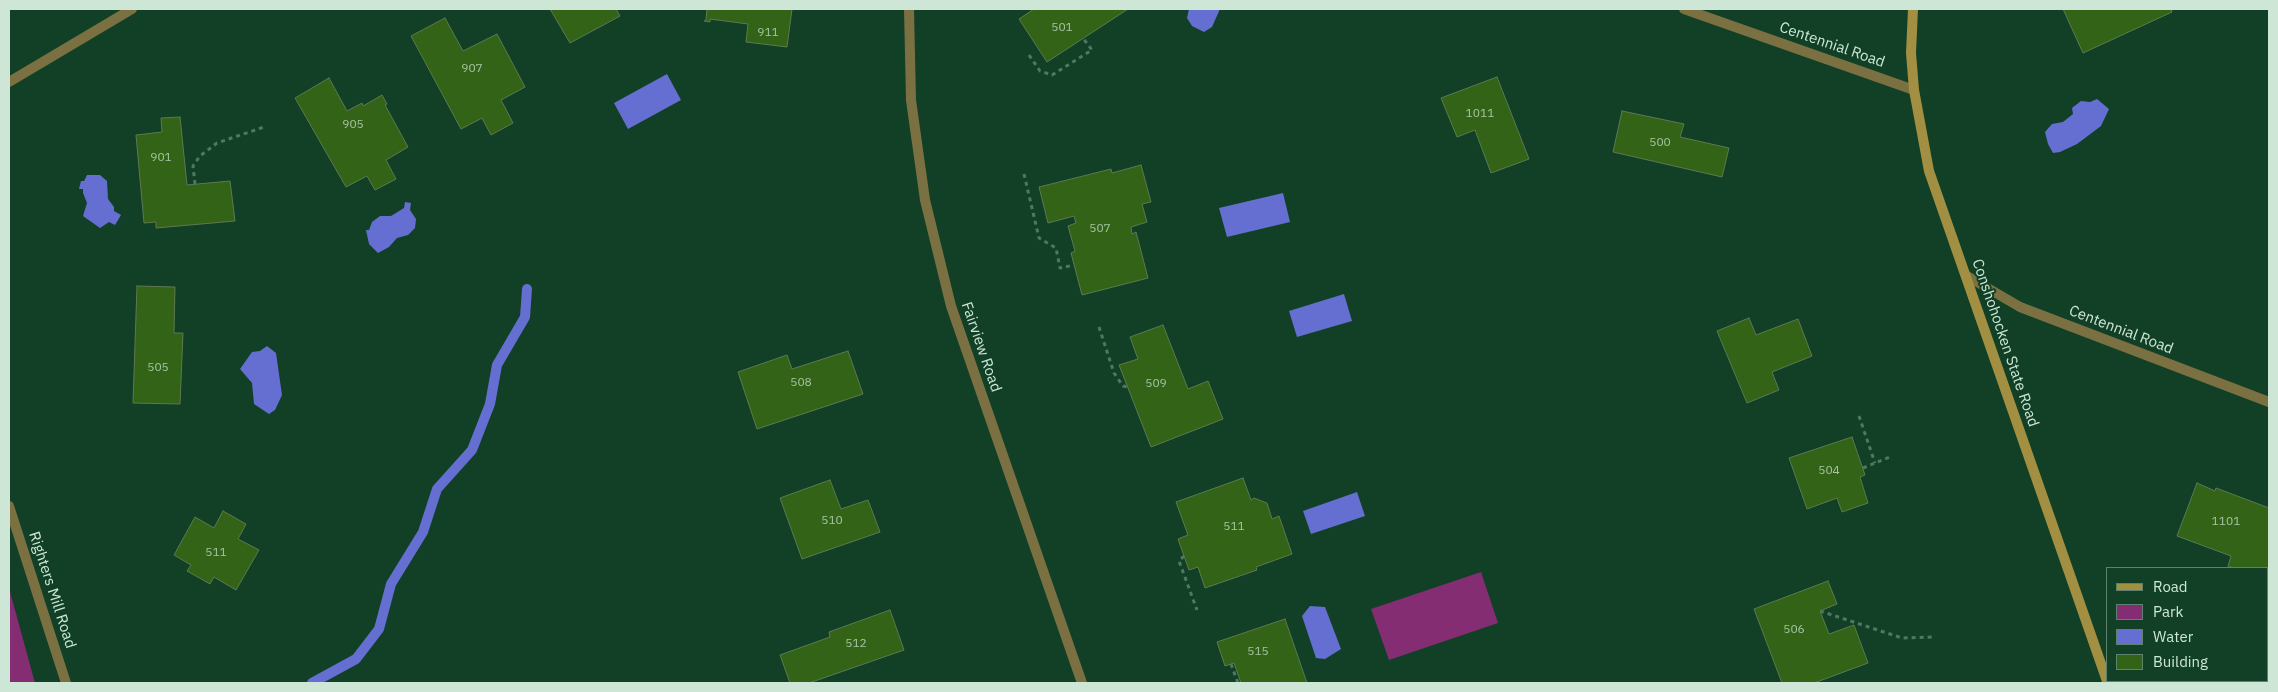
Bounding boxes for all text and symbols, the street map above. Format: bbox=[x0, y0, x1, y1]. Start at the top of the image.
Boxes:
street label: Centennial Road bbox=[1777, 19, 1887, 71]
house number: 501 bbox=[1051, 21, 1073, 35]
house number: 911 bbox=[757, 26, 779, 40]
house number: 907 bbox=[461, 62, 483, 76]
house number: 1011 bbox=[1466, 107, 1494, 121]
house number: 905 bbox=[342, 118, 364, 132]
house number: 500 bbox=[1649, 136, 1671, 150]
house number: 901 bbox=[150, 151, 172, 165]
house number: 507 bbox=[1089, 222, 1111, 236]
street label: Conshohocken State Road bbox=[1968, 257, 2042, 429]
street label: Fairview Road bbox=[957, 300, 1005, 394]
street label: Centennial Road bbox=[2066, 302, 2176, 358]
house number: 505 bbox=[147, 361, 169, 375]
house number: 508 bbox=[790, 376, 812, 390]
house number: 509 bbox=[1145, 377, 1167, 391]
house number: 504 bbox=[1818, 464, 1840, 478]
house number: 510 bbox=[821, 514, 843, 528]
house number: 1101 bbox=[2212, 515, 2240, 529]
house number: 511 bbox=[1223, 520, 1245, 534]
street label: Righters Mill Road bbox=[25, 529, 79, 651]
house number: 511 bbox=[205, 546, 227, 560]
legend bbox=[2106, 567, 2268, 682]
text: Road bbox=[2153, 577, 2188, 596]
text: Park bbox=[2153, 602, 2183, 621]
house number: 506 bbox=[1783, 623, 1805, 637]
text: Water bbox=[2153, 627, 2193, 646]
house number: 512 bbox=[845, 637, 867, 651]
house number: 515 bbox=[1247, 645, 1269, 659]
text: Building bbox=[2153, 652, 2208, 671]

